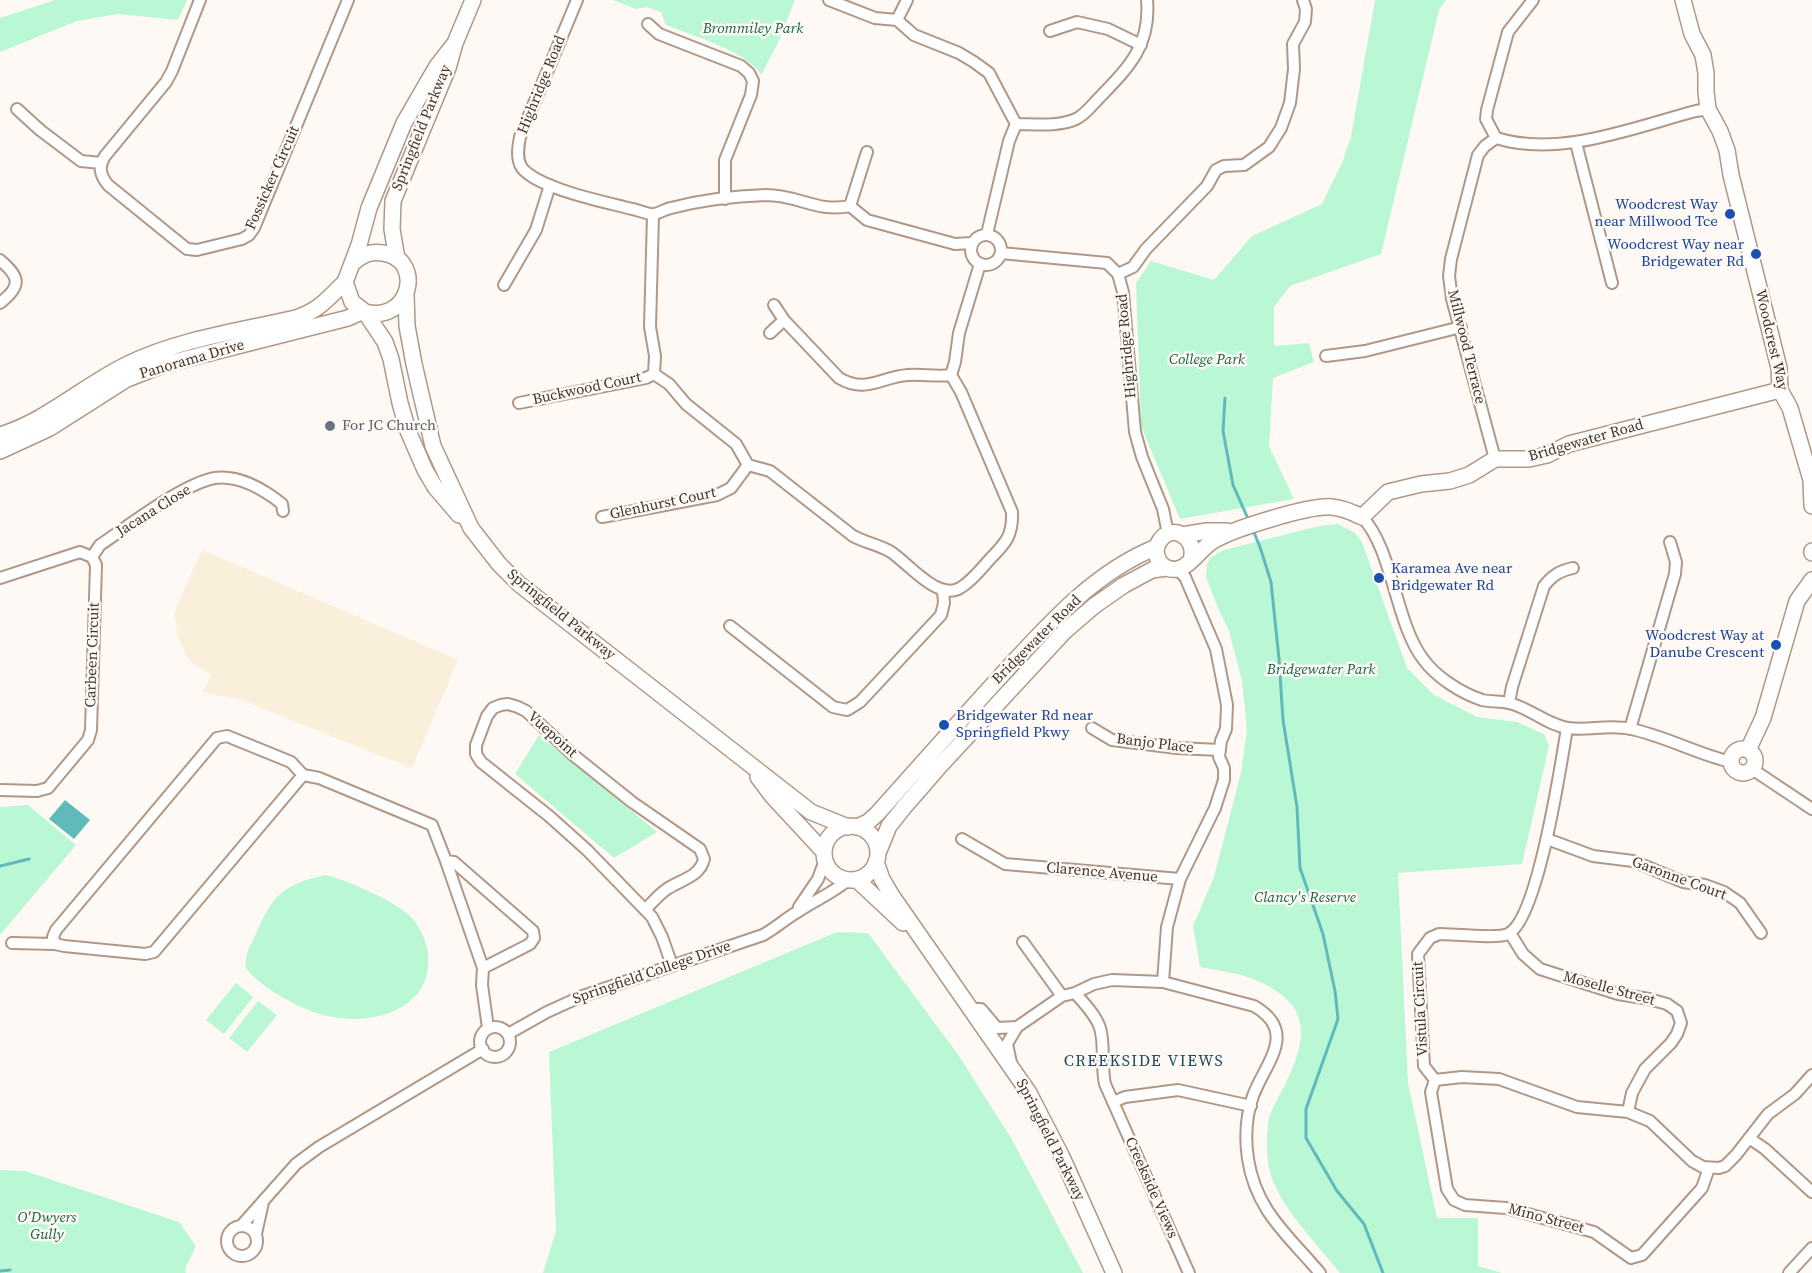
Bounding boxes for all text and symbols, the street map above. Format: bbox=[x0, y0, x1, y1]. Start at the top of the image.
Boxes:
park label: Brommiley Park bbox=[703, 20, 803, 38]
street label: Highridge Road bbox=[514, 33, 570, 137]
street label: Springfield Parkway bbox=[389, 62, 455, 194]
street label: Fossicker Circuit bbox=[242, 123, 304, 233]
place label: Woodcrest Way near Millwood Tce bbox=[1595, 196, 1718, 231]
marker: Woodcrest Way near Millwood Tce bbox=[1723, 207, 1737, 221]
place label: Woodcrest Way near Bridgewater Rd bbox=[1607, 236, 1744, 271]
marker: Woodcrest Way near Bridgewater Rd bbox=[1749, 247, 1763, 261]
street label: Millwood Terrace bbox=[1443, 288, 1489, 406]
street label: Woodcrest Way bbox=[1751, 288, 1791, 392]
street label: Highridge Road bbox=[1113, 293, 1141, 399]
street label: Panorama Drive bbox=[137, 336, 247, 384]
park label: College Park bbox=[1169, 351, 1245, 369]
street label: Buckwood Court bbox=[531, 369, 643, 409]
street label: Bridgewater Road bbox=[1526, 416, 1646, 466]
place label: For JC Church bbox=[342, 417, 436, 435]
marker: For JC Church bbox=[323, 419, 337, 433]
street label: Jacana Close bbox=[113, 481, 195, 541]
street label: Glenhurst Court bbox=[608, 484, 718, 524]
place label: Karamea Ave near Bridgewater Rd bbox=[1391, 560, 1512, 595]
street label: Springfield Parkway bbox=[503, 566, 619, 664]
marker: Karamea Ave near Bridgewater Rd bbox=[1372, 571, 1386, 585]
street label: Bridgewater Road bbox=[989, 592, 1085, 688]
street label: Carbeen Circuit bbox=[82, 602, 104, 708]
place label: Woodcrest Way at Danube Crescent bbox=[1645, 627, 1764, 662]
marker: Woodcrest Way at Danube Crescent bbox=[1769, 638, 1783, 652]
park label: Bridgewater Park bbox=[1267, 661, 1375, 679]
place label: Bridgewater Rd near Springfield Pkwy bbox=[956, 707, 1093, 742]
street label: Vuepoint bbox=[523, 708, 581, 762]
marker: Bridgewater Rd near Springfield Pkwy bbox=[937, 718, 951, 732]
street label: Banjo Place bbox=[1115, 730, 1195, 758]
street label: Garonne Court bbox=[1629, 854, 1729, 904]
street label: Clarence Avenue bbox=[1045, 859, 1159, 887]
park label: Clancy's Reserve bbox=[1254, 889, 1356, 907]
street label: Springfield College Drive bbox=[571, 937, 733, 1009]
street label: Vistula Circuit bbox=[1410, 961, 1432, 1057]
street label: Moselle Street bbox=[1561, 968, 1657, 1010]
district label: CREEKSIDE VIEWS bbox=[1064, 1052, 1224, 1072]
street label: Springfield Parkway bbox=[1012, 1076, 1088, 1204]
street label: Creekside Views bbox=[1121, 1135, 1181, 1241]
street label: Mino Street bbox=[1506, 1200, 1586, 1238]
park label: O'Dwyers Gully bbox=[17, 1209, 77, 1244]

